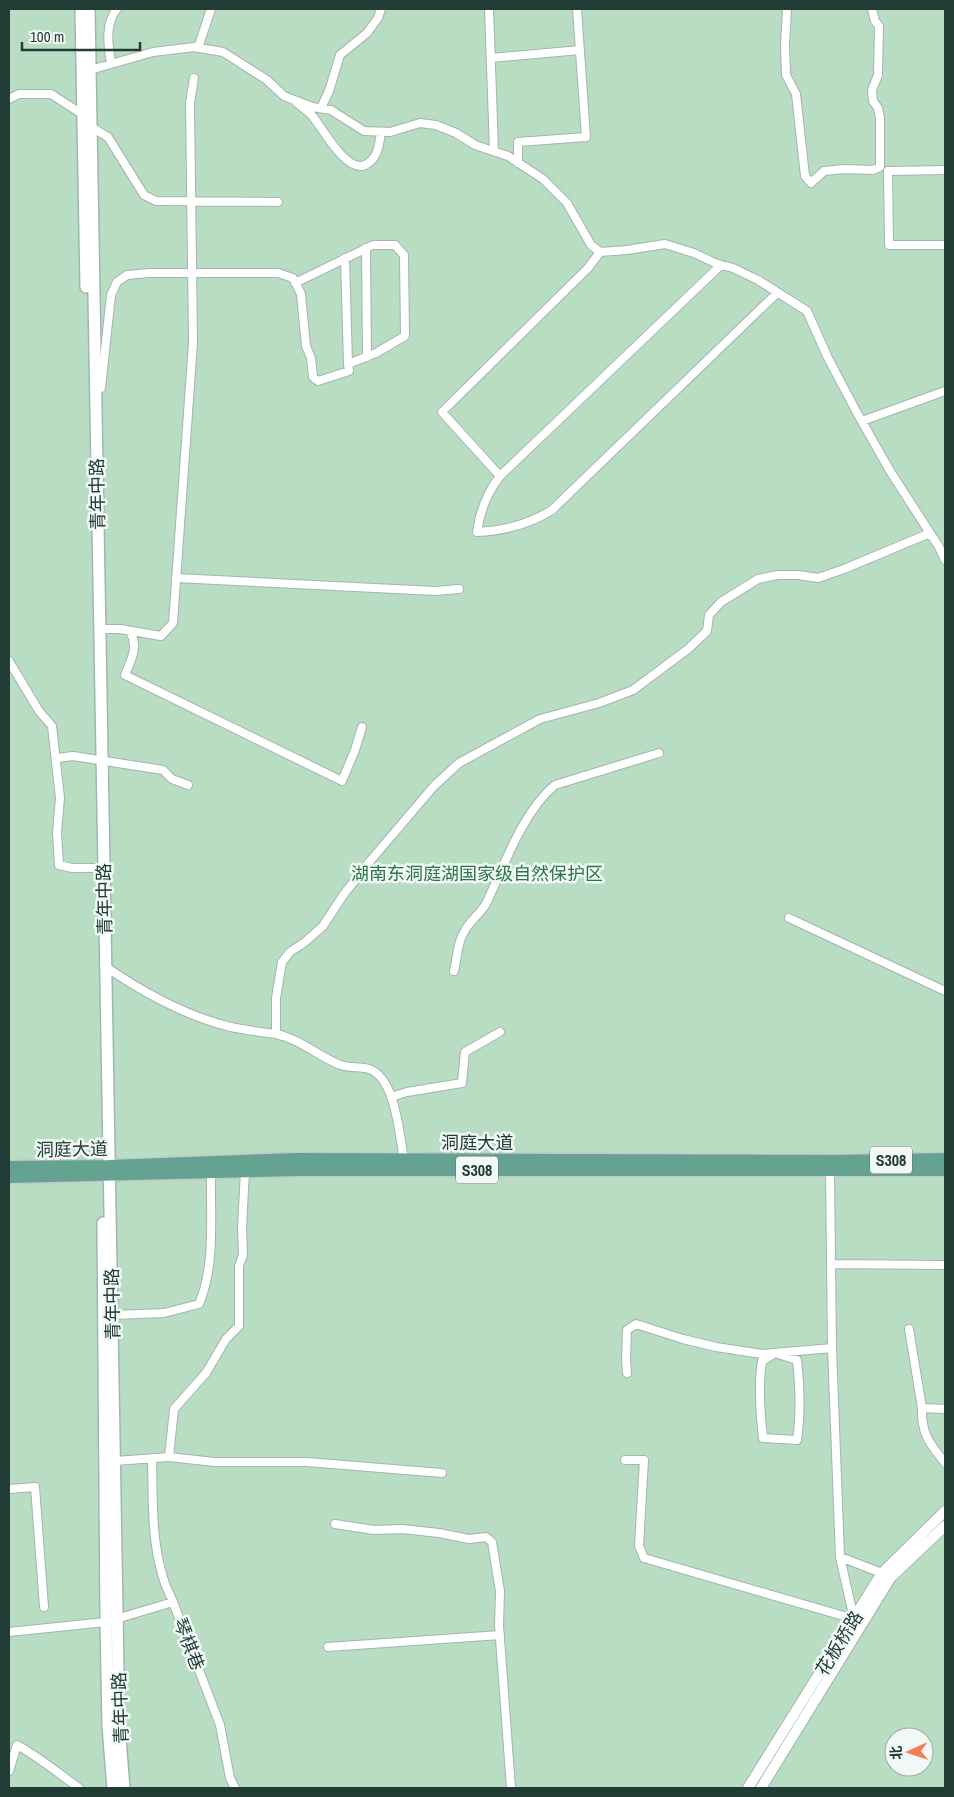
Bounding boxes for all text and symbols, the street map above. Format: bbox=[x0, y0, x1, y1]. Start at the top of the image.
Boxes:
scale bar bbox=[22, 20, 140, 52]
text: 100 m bbox=[30, 26, 64, 47]
street label: 青年中路 bbox=[84, 458, 110, 530]
park label: 湖南东洞庭湖国家级自然保护区 bbox=[351, 861, 603, 886]
street label: 青年中路 bbox=[91, 863, 117, 935]
street label: 洞庭大道 bbox=[441, 1130, 513, 1155]
street label: 洞庭大道 bbox=[36, 1136, 108, 1162]
road number: S308 bbox=[870, 1146, 912, 1174]
road number: S308 bbox=[456, 1156, 498, 1184]
street label: 青年中路 bbox=[99, 1268, 125, 1340]
street label: 花板桥路 bbox=[809, 1606, 869, 1680]
street label: 琴棋巷 bbox=[168, 1614, 210, 1674]
street label: 青年中路 bbox=[106, 1672, 134, 1744]
north arrow bbox=[884, 1727, 934, 1777]
text: 北 bbox=[887, 1745, 905, 1760]

